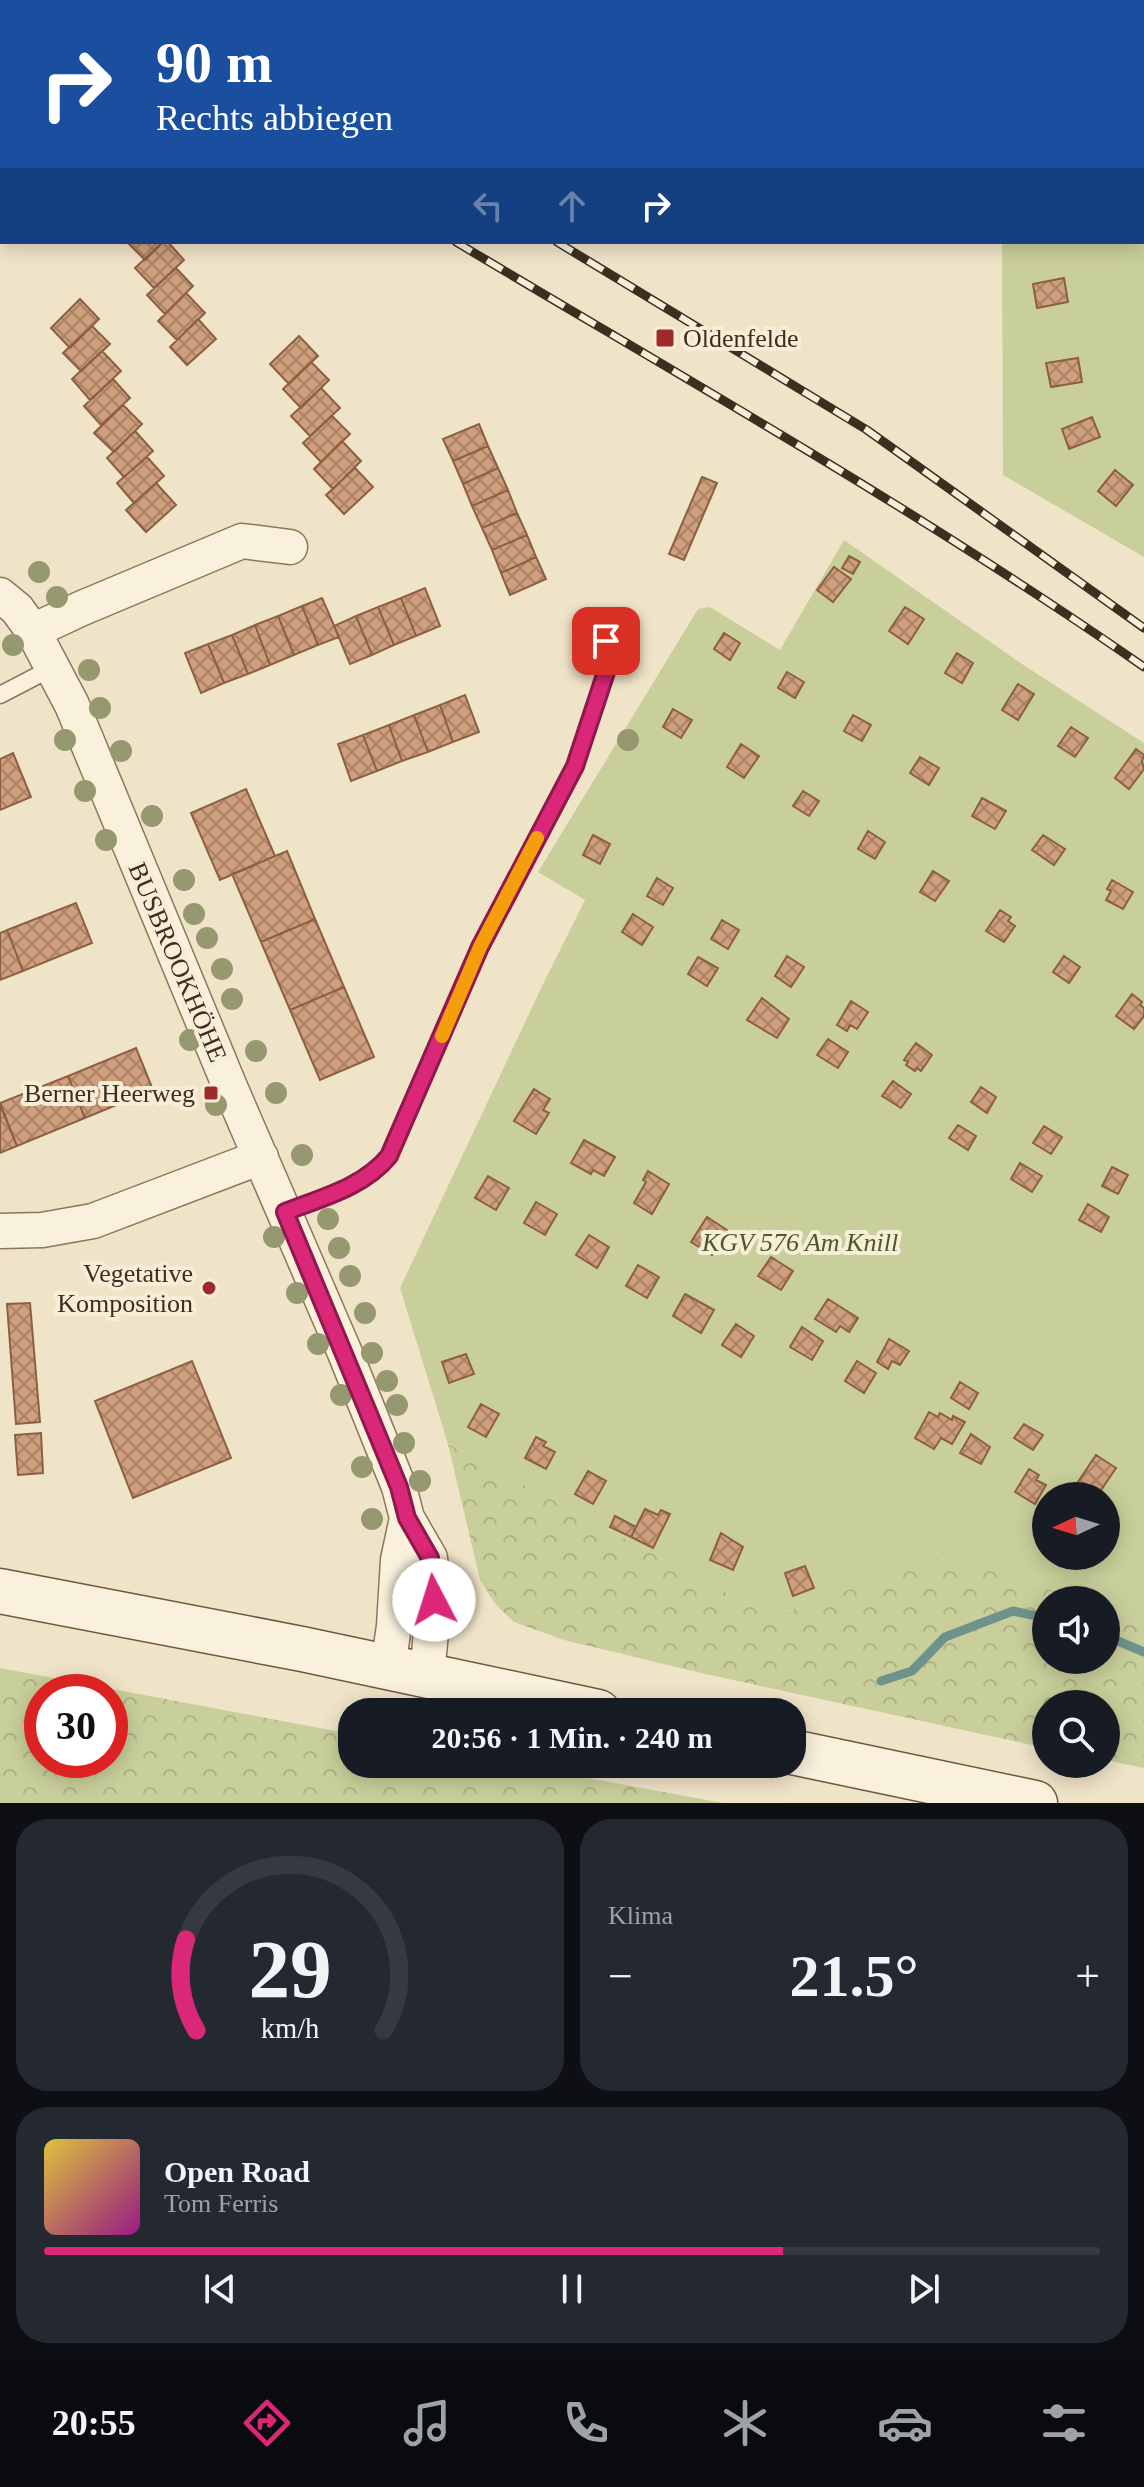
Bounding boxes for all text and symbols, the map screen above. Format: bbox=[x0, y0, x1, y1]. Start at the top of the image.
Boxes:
icon: right bbox=[24, 32, 128, 136]
text: 90 m bbox=[156, 32, 273, 94]
text: Rechts abbiegen bbox=[156, 98, 393, 138]
icon: left bbox=[466, 184, 510, 228]
icon: ahead bbox=[550, 184, 594, 228]
icon: right bbox=[634, 184, 678, 228]
place label: Oldenfelde bbox=[683, 324, 799, 353]
marker: Oldenfelde bbox=[654, 327, 676, 349]
pin bbox=[572, 607, 640, 675]
icon: arrive bbox=[584, 619, 628, 663]
street label: BUSBROOKHÖHE bbox=[122, 858, 233, 1066]
place label: Berner Heerweg bbox=[24, 1079, 195, 1108]
marker: Berner Heerweg bbox=[202, 1084, 220, 1102]
park label: KGV 576 Am Knill bbox=[701, 1228, 898, 1257]
place label: Vegetative Komposition bbox=[57, 1259, 193, 1318]
marker: Vegetative Komposition bbox=[200, 1279, 218, 1297]
north arrow bbox=[1032, 1482, 1120, 1570]
map controls bbox=[1032, 1482, 1120, 1778]
position arrow bbox=[392, 1558, 476, 1642]
button: sound bbox=[1032, 1586, 1120, 1674]
speed limit sign: 30 bbox=[24, 1674, 128, 1778]
button: search bbox=[1032, 1690, 1120, 1778]
text: 20:56 · 1 Min. · 240 m bbox=[432, 1721, 712, 1754]
text: Klima bbox=[608, 1901, 673, 1930]
text: 29 bbox=[248, 1923, 332, 2015]
text: 21.5° bbox=[790, 1943, 919, 2009]
text: − bbox=[608, 1952, 633, 2001]
text: + bbox=[1075, 1952, 1100, 2001]
text: km/h bbox=[261, 2013, 319, 2044]
text: Open Road bbox=[164, 2155, 310, 2188]
text: Tom Ferris bbox=[164, 2189, 278, 2218]
icon: previous bbox=[198, 2267, 242, 2311]
icon: pause bbox=[550, 2267, 594, 2311]
icon: next bbox=[902, 2267, 946, 2311]
icon: directions bbox=[239, 2395, 295, 2451]
icon: music bbox=[399, 2395, 455, 2451]
icon: phone bbox=[558, 2395, 614, 2451]
icon: climate bbox=[717, 2395, 773, 2451]
icon: car bbox=[877, 2395, 933, 2451]
icon: filters bbox=[1036, 2395, 1092, 2451]
text: 20:55 bbox=[52, 2403, 136, 2443]

